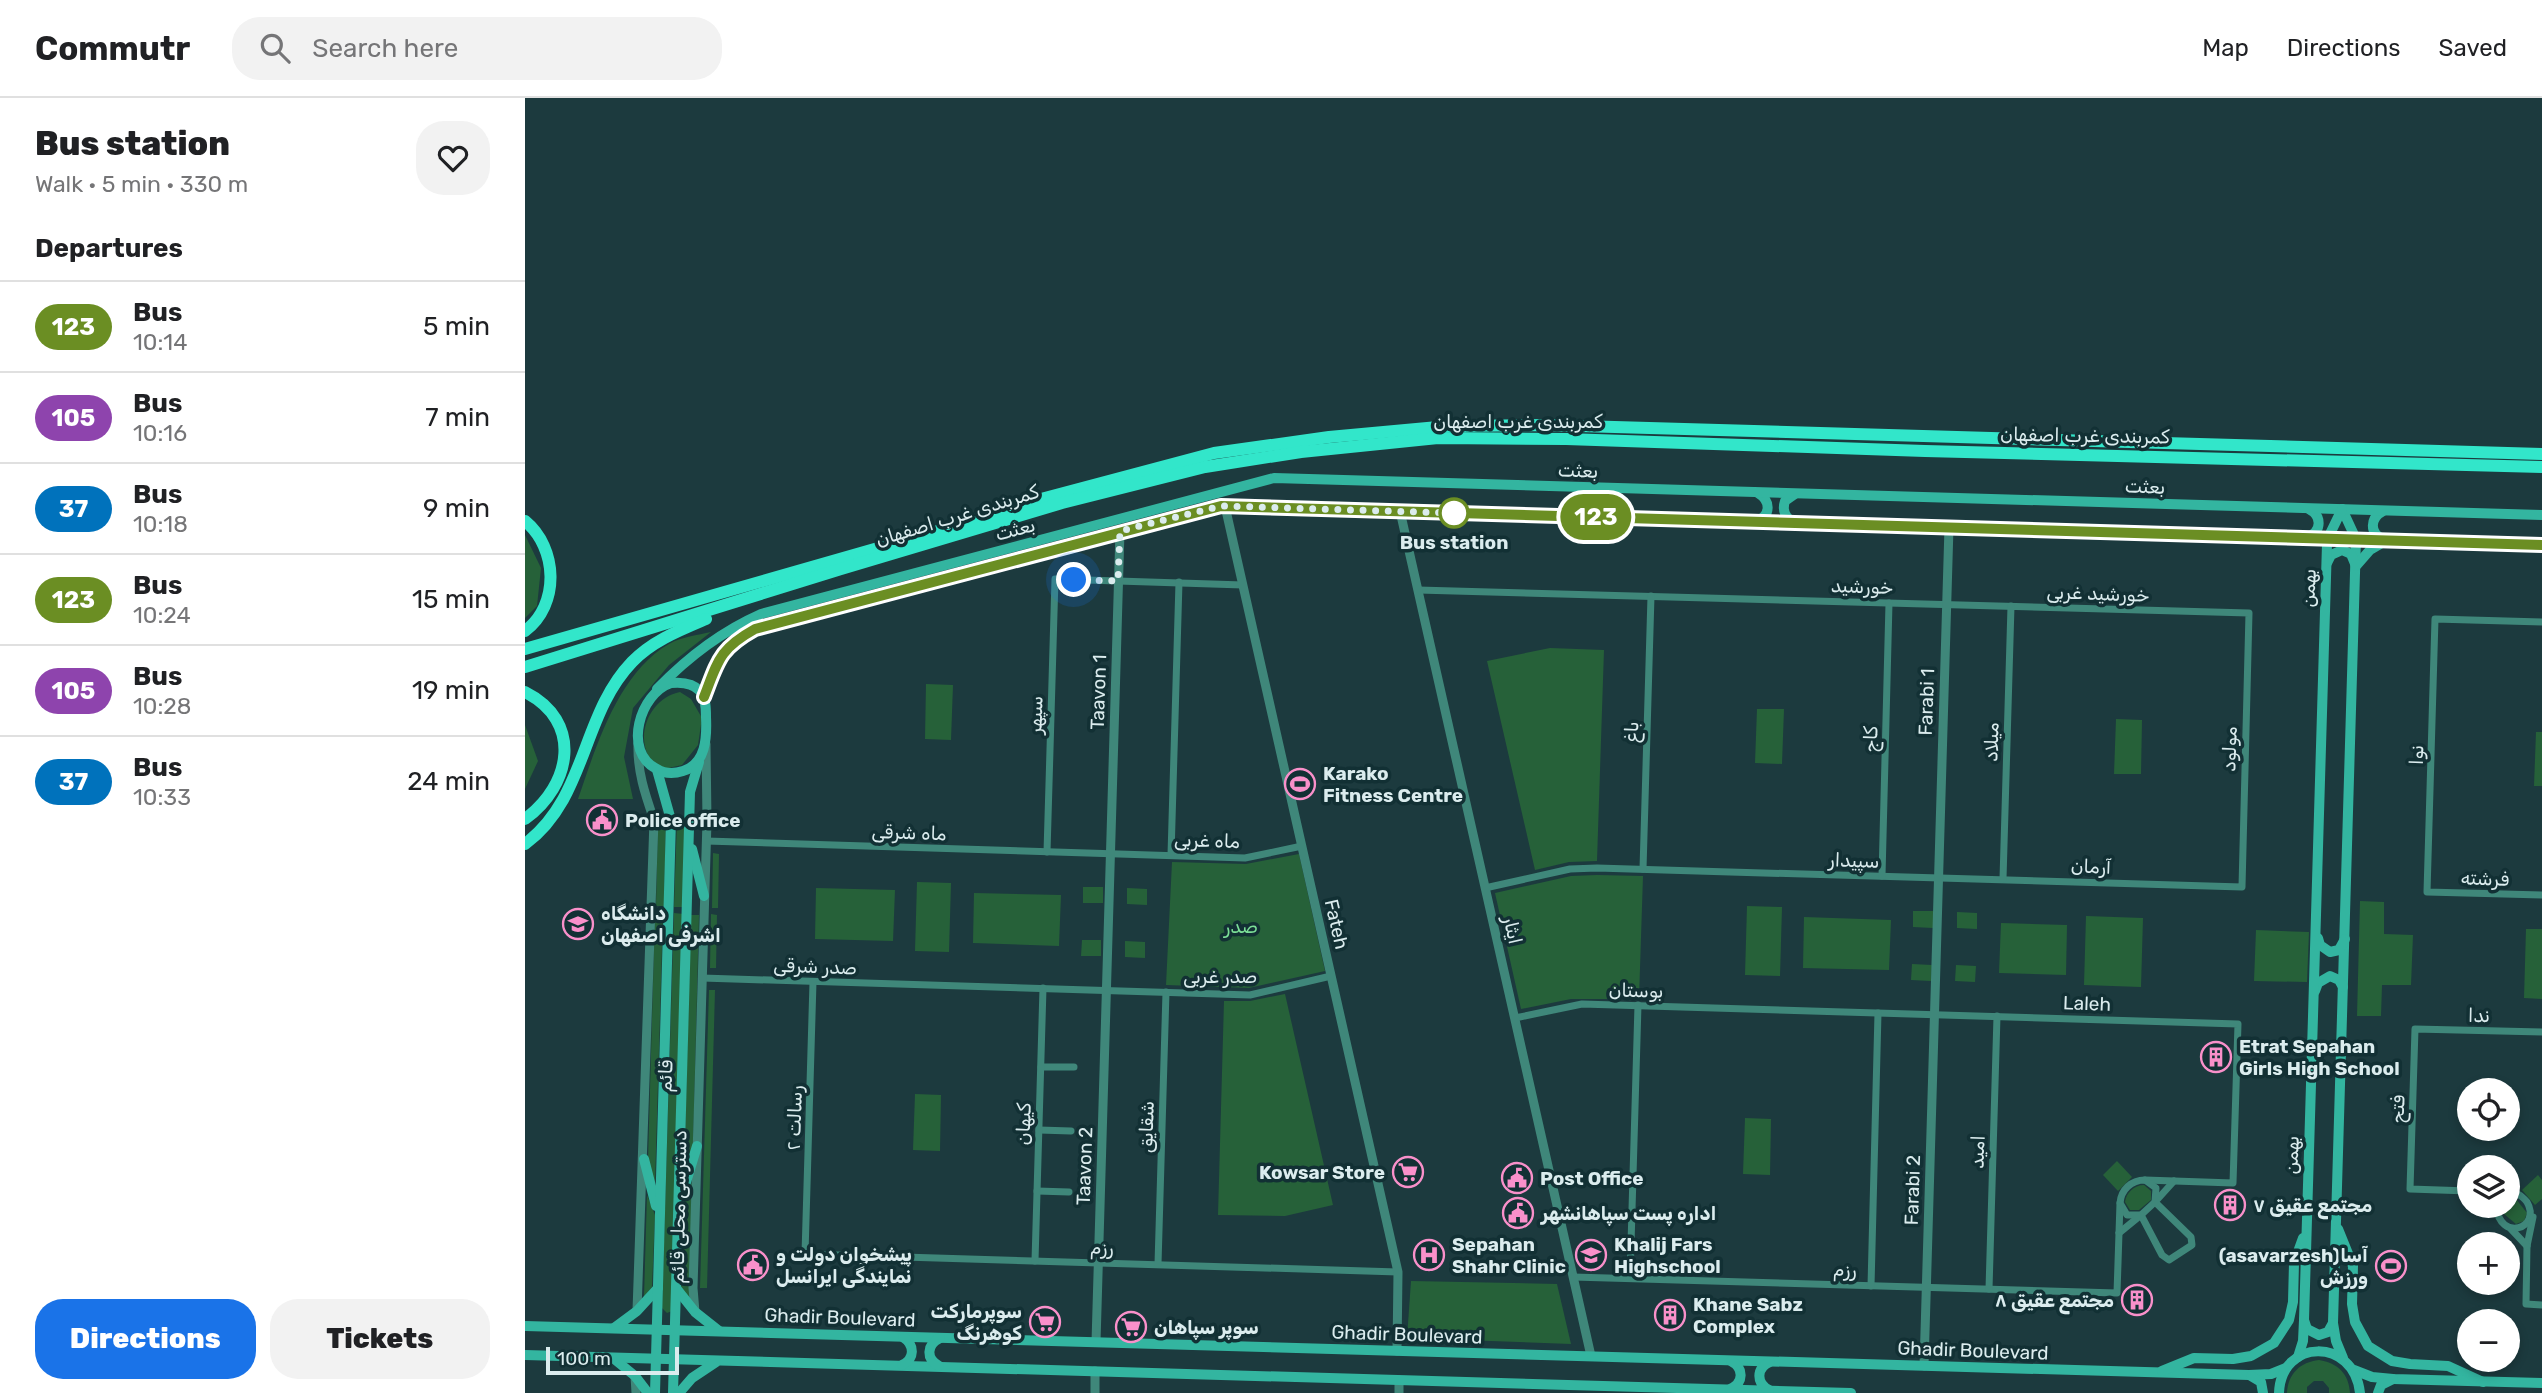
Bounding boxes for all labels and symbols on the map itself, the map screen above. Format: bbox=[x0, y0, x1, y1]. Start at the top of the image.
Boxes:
street label: کمربندی غرب اصفهان bbox=[1433, 410, 1603, 433]
street label: کمربندی غرب اصفهان bbox=[2000, 423, 2170, 448]
street label: بعثت bbox=[1557, 458, 1599, 483]
street label: بعثت bbox=[2124, 474, 2166, 499]
street label: کمربندی غرب اصفهان bbox=[873, 480, 1042, 551]
line badge: 123 bbox=[1556, 494, 1636, 540]
marker: Bus station bbox=[1439, 498, 1469, 528]
street label: بعثت bbox=[993, 513, 1038, 546]
place label: Bus station bbox=[1400, 531, 1508, 554]
your location bbox=[1056, 562, 1091, 597]
street label: بهمن bbox=[2296, 568, 2321, 608]
street label: خورشید bbox=[1830, 574, 1894, 599]
street label: خورشید غربی bbox=[2046, 580, 2150, 607]
street label: Taavon 1 bbox=[1086, 654, 1111, 730]
street label: Farabi 1 bbox=[1914, 668, 1939, 736]
street label: سپهر bbox=[1023, 695, 1050, 736]
street label: باغ bbox=[1620, 721, 1645, 743]
street label: میلاد bbox=[1979, 722, 2004, 762]
street label: کاج bbox=[1859, 725, 1884, 753]
street label: مولود bbox=[2217, 726, 2242, 772]
street label: نوا bbox=[2405, 745, 2428, 765]
place label: Karako Fitness Centre bbox=[1323, 762, 1463, 807]
sports icon: Karako Fitness Centre bbox=[1283, 767, 1317, 801]
public building icon: Police office bbox=[585, 803, 619, 837]
place label: Police office bbox=[625, 809, 741, 832]
street label: ماه شرقی bbox=[871, 820, 947, 845]
street label: ماه غربی bbox=[1174, 828, 1240, 853]
street label: سپیدار bbox=[1827, 848, 1880, 875]
street label: آرمان bbox=[2070, 854, 2112, 879]
street label: فرشته bbox=[2460, 866, 2510, 891]
street label: Fateh bbox=[1320, 897, 1353, 951]
place label: دانشگاه اشرفی اصفهان bbox=[601, 902, 721, 947]
school or university icon: دانشگاه اشرفی اصفهان bbox=[561, 907, 595, 941]
street label: ایثار bbox=[1498, 913, 1527, 947]
park label: صدر bbox=[1223, 915, 1258, 938]
street label: صدر شرقی bbox=[773, 954, 857, 979]
street label: صدر غربی bbox=[1183, 965, 1257, 988]
street label: بوستان bbox=[1608, 979, 1664, 1002]
street label: Laleh bbox=[2063, 991, 2111, 1016]
street label: ندا bbox=[2468, 1004, 2490, 1027]
place label: Etrat Sepahan Girls High School bbox=[2239, 1035, 2400, 1080]
building icon: Etrat Sepahan Girls High School bbox=[2199, 1040, 2233, 1074]
street label: قائم bbox=[653, 1059, 679, 1093]
street label: رسالت ۲ bbox=[782, 1085, 807, 1151]
street label: فتح bbox=[2386, 1094, 2411, 1124]
street label: شقایق bbox=[1134, 1100, 1159, 1154]
street label: کیهان bbox=[1011, 1102, 1036, 1146]
street label: Taavon 2 bbox=[1072, 1126, 1097, 1206]
street label: دسترسی محلی قائم bbox=[666, 1130, 692, 1284]
street label: امید bbox=[1965, 1135, 1990, 1169]
street label: بهمن bbox=[2279, 1135, 2304, 1175]
street label: Farabi 2 bbox=[1900, 1154, 1925, 1226]
supermarket icon: Kowsar Store bbox=[1391, 1155, 1425, 1189]
place label: Kowsar Store bbox=[1259, 1161, 1385, 1184]
public building icon: Post Office bbox=[1500, 1161, 1534, 1195]
place label: Post Office bbox=[1540, 1167, 1644, 1190]
building icon: مجتمع عقیق ۷ bbox=[2213, 1188, 2247, 1222]
place label: مجتمع عقیق ۷ bbox=[2253, 1194, 2372, 1220]
public building icon: اداره پست سپاهانشهر bbox=[1501, 1196, 1535, 1230]
place label: اداره پست سپاهانشهر bbox=[1540, 1202, 1716, 1227]
place label: Sepahan Shahr Clinic bbox=[1452, 1233, 1566, 1278]
place label: Khalij Fars Highschool bbox=[1614, 1233, 1721, 1278]
street label: رزم bbox=[1090, 1236, 1114, 1260]
hospital icon: Sepahan Shahr Clinic bbox=[1412, 1238, 1446, 1272]
school or university icon: Khalij Fars Highschool bbox=[1574, 1238, 1608, 1272]
place label: پیشخوان دولت و نمایندگی ایرانسل bbox=[776, 1243, 912, 1288]
place label: (asavarzesh)آسا ورزش bbox=[2219, 1244, 2368, 1289]
public building icon: پیشخوان دولت و نمایندگی ایرانسل bbox=[736, 1248, 770, 1282]
sports icon: (asavarzesh)آسا ورزش bbox=[2374, 1249, 2408, 1283]
street label: رزم bbox=[1833, 1258, 1857, 1282]
building icon: مجتمع عقیق ۸ bbox=[2120, 1283, 2154, 1317]
place label: مجتمع عقیق ۸ bbox=[1995, 1289, 2114, 1315]
place label: Khane Sabz Complex bbox=[1693, 1293, 1803, 1338]
building icon: Khane Sabz Complex bbox=[1653, 1298, 1687, 1332]
place label: سوپرمارکت کوهرنگ bbox=[931, 1300, 1022, 1345]
street label: Ghadir Boulevard bbox=[764, 1303, 916, 1332]
supermarket icon: سوپرمارکت کوهرنگ bbox=[1028, 1305, 1062, 1339]
supermarket icon: سوپر سپاهان bbox=[1114, 1310, 1148, 1344]
place label: سوپر سپاهان bbox=[1154, 1316, 1259, 1341]
street label: Ghadir Boulevard bbox=[1331, 1320, 1483, 1349]
street label: Ghadir Boulevard bbox=[1897, 1336, 2049, 1365]
scale bar bbox=[546, 1344, 679, 1376]

